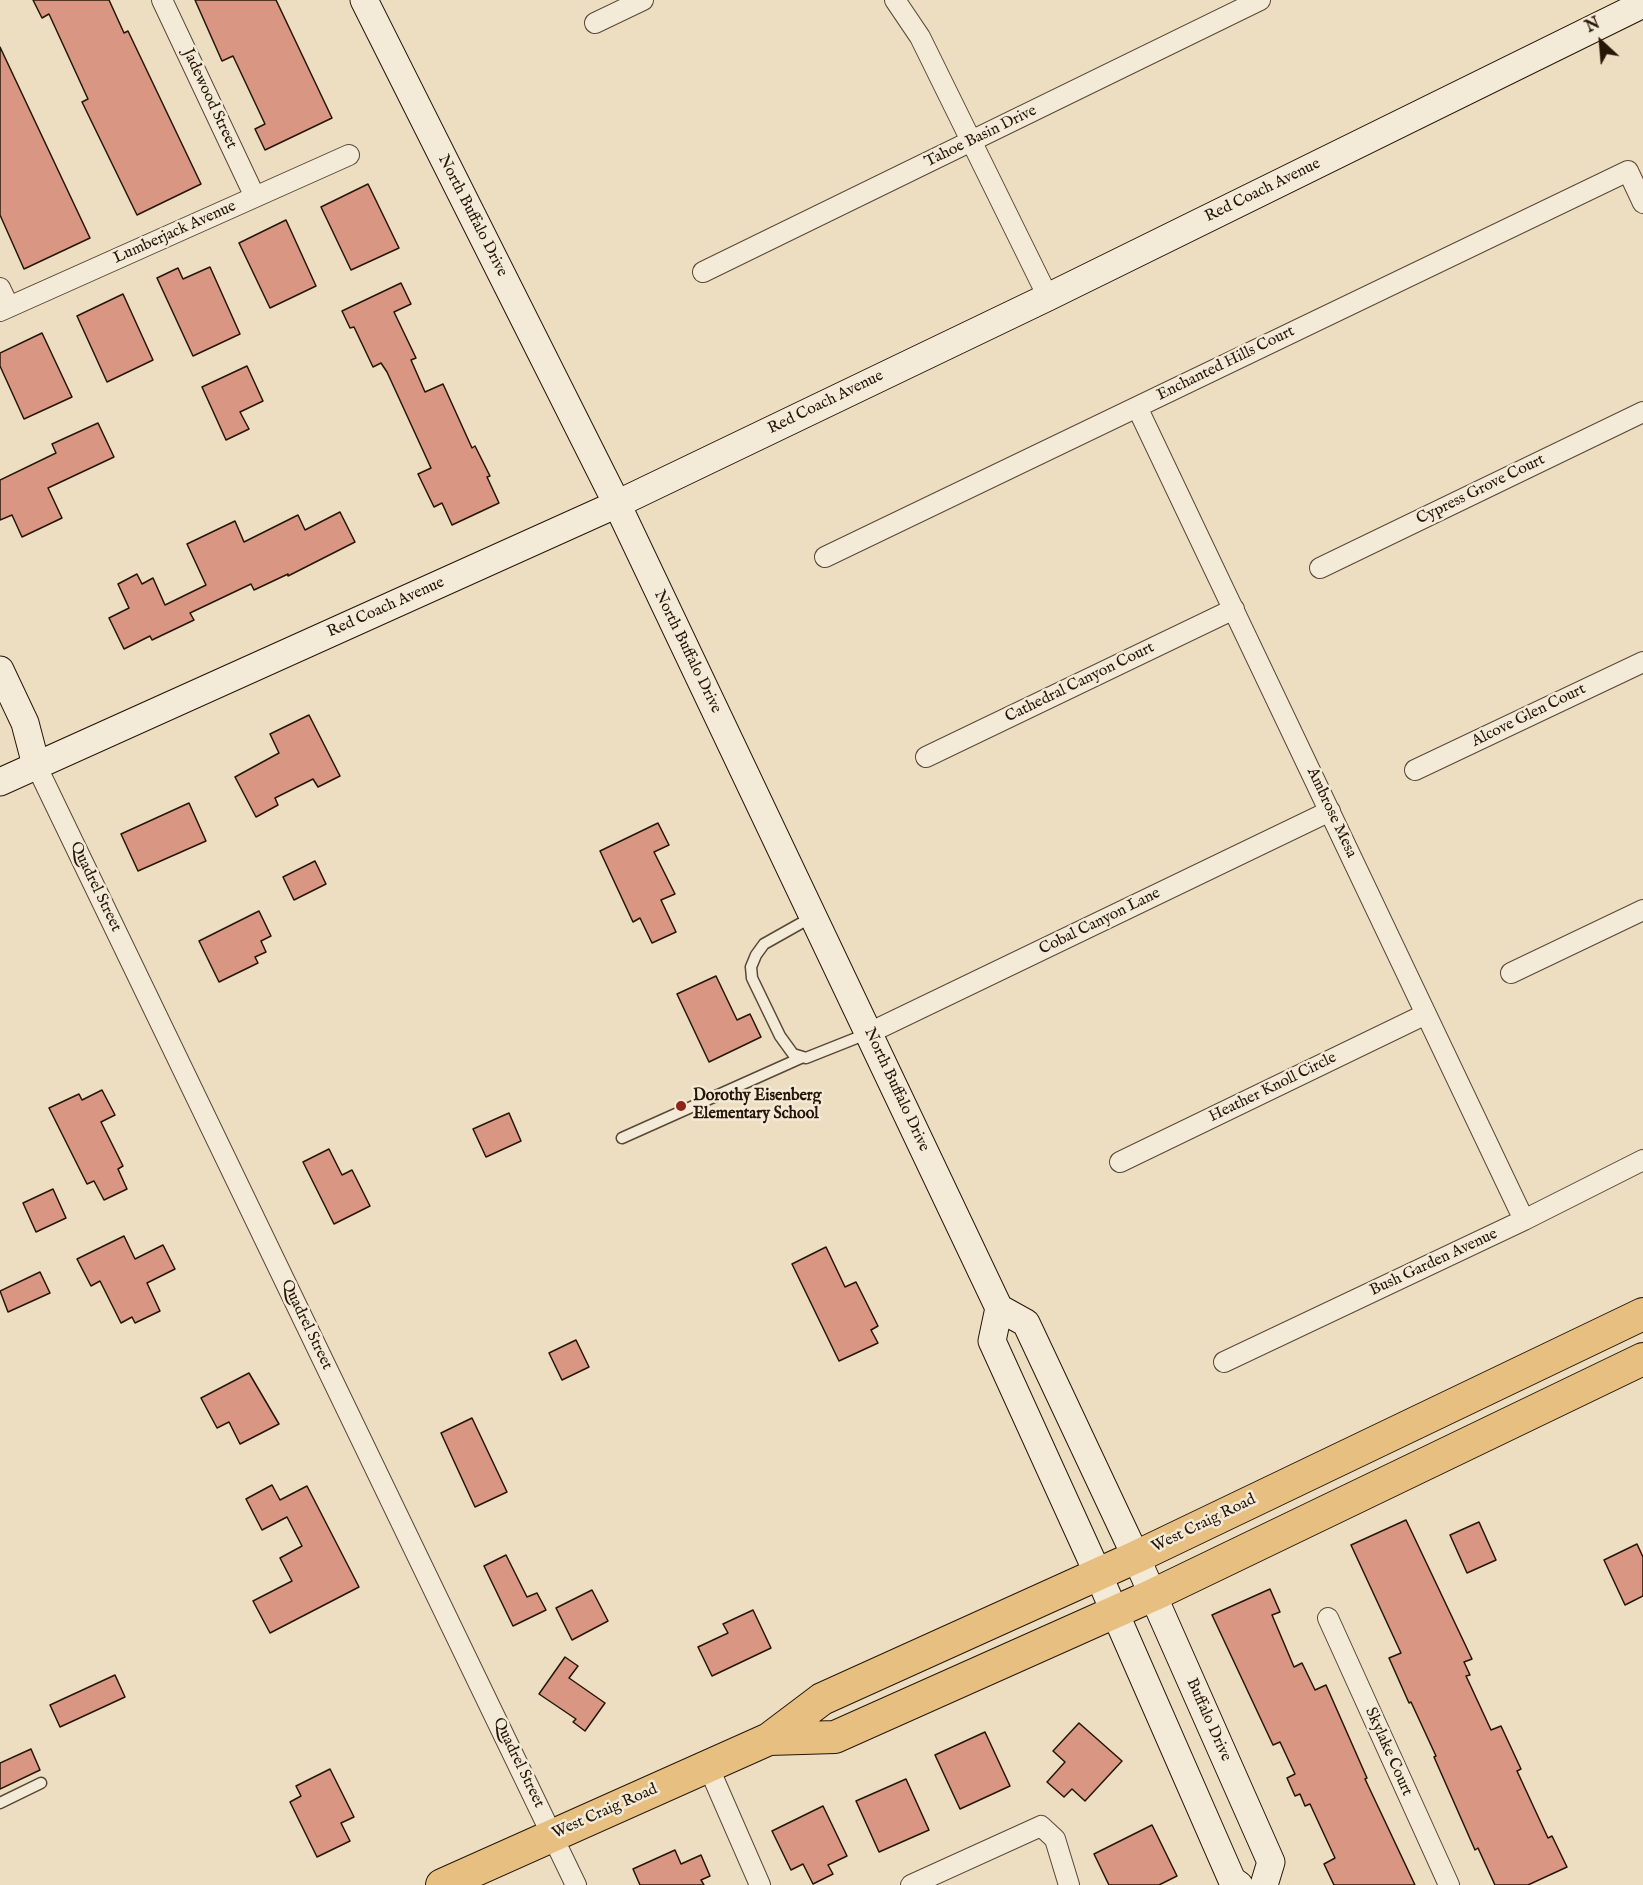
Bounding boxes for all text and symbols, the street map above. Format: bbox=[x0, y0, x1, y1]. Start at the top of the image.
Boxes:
north arrow bbox=[1571, 12, 1631, 72]
text: N bbox=[1583, 14, 1604, 38]
street label: Jadewood Street bbox=[177, 46, 241, 152]
street label: Tahoe Basin Drive bbox=[922, 102, 1040, 172]
street label: North Buffalo Drive bbox=[433, 152, 511, 280]
street label: Red Coach Avenue bbox=[1202, 155, 1324, 227]
street label: Lumberjack Avenue bbox=[111, 197, 239, 269]
street label: Enchanted Hills Court bbox=[1154, 322, 1298, 406]
street label: Red Coach Avenue bbox=[765, 367, 887, 439]
street label: Cypress Grove Court bbox=[1414, 451, 1548, 529]
street label: Red Coach Avenue bbox=[324, 574, 448, 642]
street label: North Buffalo Drive bbox=[649, 587, 725, 717]
street label: Cathedral Canyon Court bbox=[1002, 639, 1158, 727]
street label: Alcove Glen Court bbox=[1469, 680, 1589, 752]
street label: Ambrose Mesa bbox=[1302, 765, 1360, 861]
street label: Quadrel Street bbox=[65, 839, 125, 935]
street label: Cobal Canyon Lane bbox=[1036, 884, 1164, 960]
street label: North Buffalo Drive bbox=[859, 1025, 933, 1155]
street label: Heather Knoll Circle bbox=[1206, 1049, 1340, 1127]
place label: Dorothy Eisenberg Elementary School bbox=[693, 1087, 821, 1125]
marker: Dorothy Eisenberg Elementary School bbox=[674, 1099, 688, 1113]
street label: Bush Garden Avenue bbox=[1367, 1225, 1501, 1301]
street label: Quadrel Street bbox=[276, 1277, 336, 1373]
street label: West Craig Road bbox=[1149, 1491, 1259, 1557]
street label: Buffalo Drive bbox=[1181, 1675, 1235, 1765]
street label: Skylake Court bbox=[1360, 1705, 1416, 1799]
street label: Quadrel Street bbox=[488, 1715, 548, 1811]
street label: West Craig Road bbox=[549, 1780, 661, 1844]

